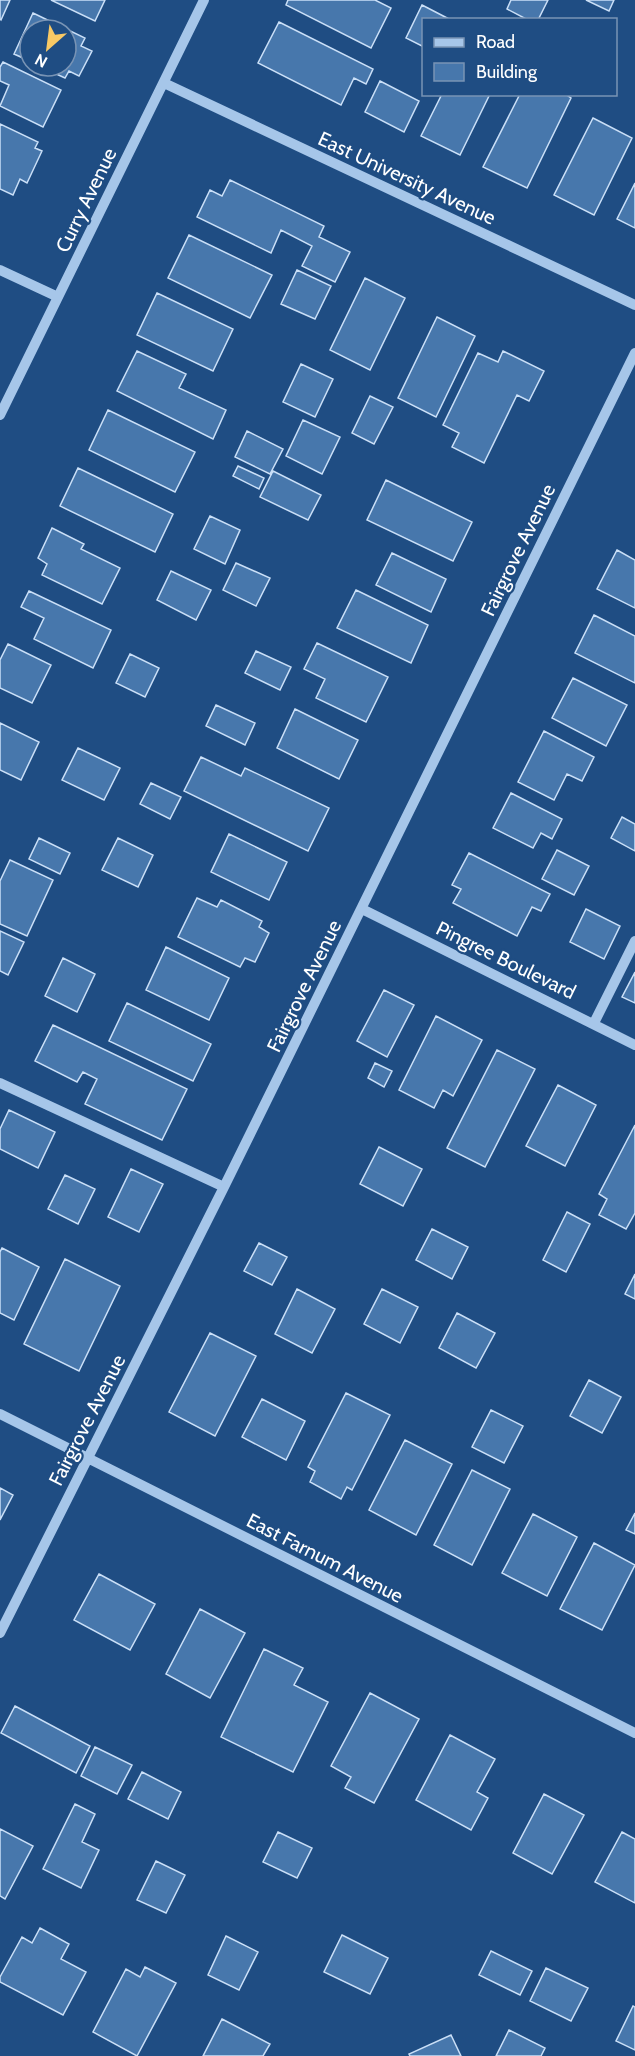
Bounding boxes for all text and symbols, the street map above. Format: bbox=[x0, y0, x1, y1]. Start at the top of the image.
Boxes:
north arrow bbox=[18, 18, 78, 78]
legend bbox=[422, 18, 617, 96]
text: Road bbox=[476, 31, 515, 53]
text: N bbox=[32, 50, 51, 72]
text: Building bbox=[476, 61, 538, 83]
street label: East University Avenue bbox=[314, 126, 500, 230]
street label: Curry Avenue bbox=[50, 144, 122, 256]
street label: Fairgrove Avenue bbox=[476, 480, 560, 620]
street label: Fairgrove Avenue bbox=[262, 916, 346, 1056]
street label: Pingree Boulevard bbox=[432, 916, 580, 1004]
street label: Fairgrove Avenue bbox=[44, 1350, 130, 1490]
street label: East Farnum Avenue bbox=[243, 1508, 407, 1608]

